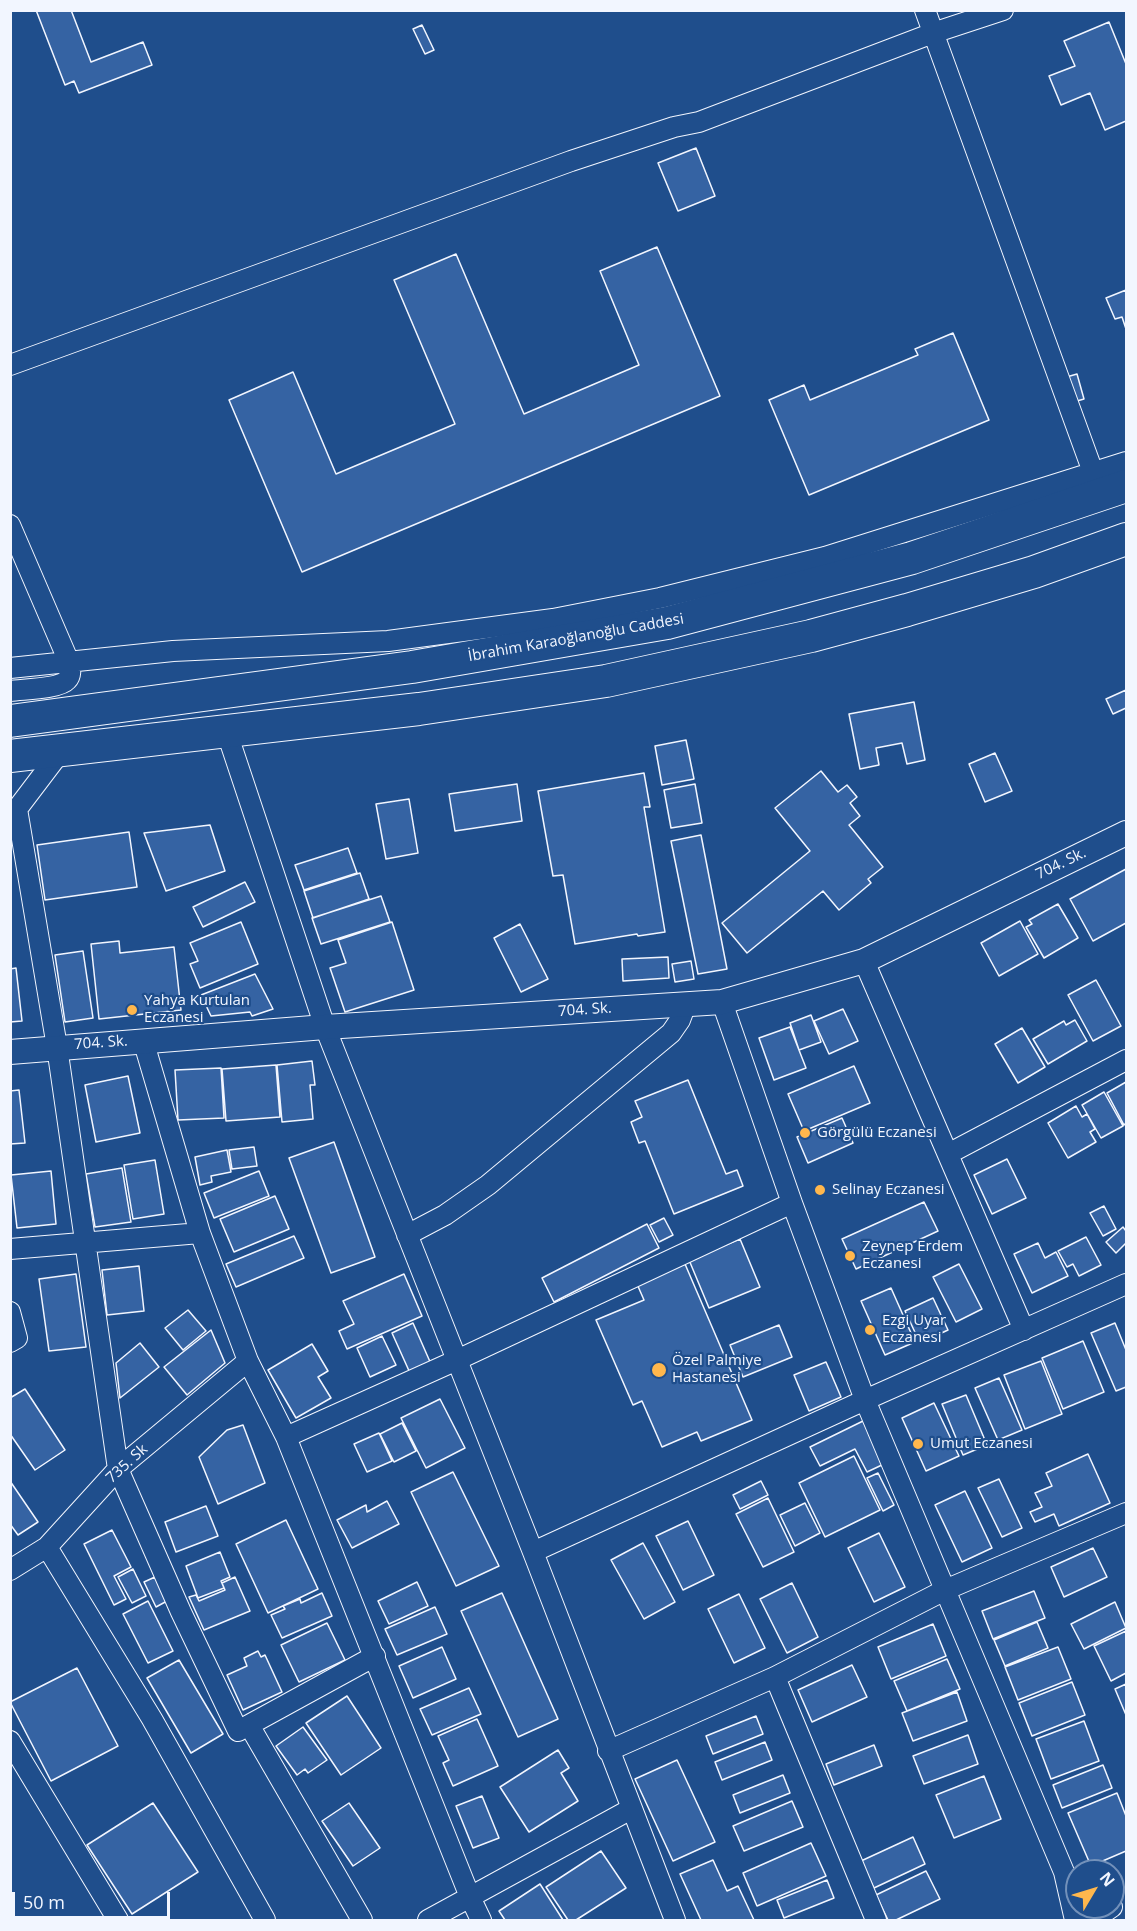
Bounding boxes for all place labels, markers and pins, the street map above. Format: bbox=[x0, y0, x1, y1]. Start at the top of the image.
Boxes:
place label: Yahya Kurtulan Eczanesi bbox=[144, 992, 250, 1027]
marker: Yahya Kurtulan Eczanesi bbox=[125, 1003, 139, 1017]
place label: Görgülü Eczanesi bbox=[817, 1124, 937, 1142]
marker: Görgülü Eczanesi bbox=[798, 1126, 812, 1140]
place label: Selinay Eczanesi bbox=[832, 1181, 945, 1199]
marker: Selinay Eczanesi bbox=[813, 1183, 827, 1197]
place label: Zeynep Erdem Eczanesi bbox=[862, 1238, 963, 1273]
marker: Zeynep Erdem Eczanesi bbox=[843, 1249, 857, 1263]
place label: Ezgi Uyar Eczanesi bbox=[882, 1312, 946, 1347]
marker: Ezgi Uyar Eczanesi bbox=[863, 1323, 877, 1337]
place label: Özel Palmiye Hastanesi bbox=[672, 1352, 762, 1387]
marker: Özel Palmiye Hastanesi bbox=[650, 1361, 668, 1379]
place label: Umut Eczanesi bbox=[930, 1435, 1033, 1453]
marker: Umut Eczanesi bbox=[911, 1437, 925, 1451]

